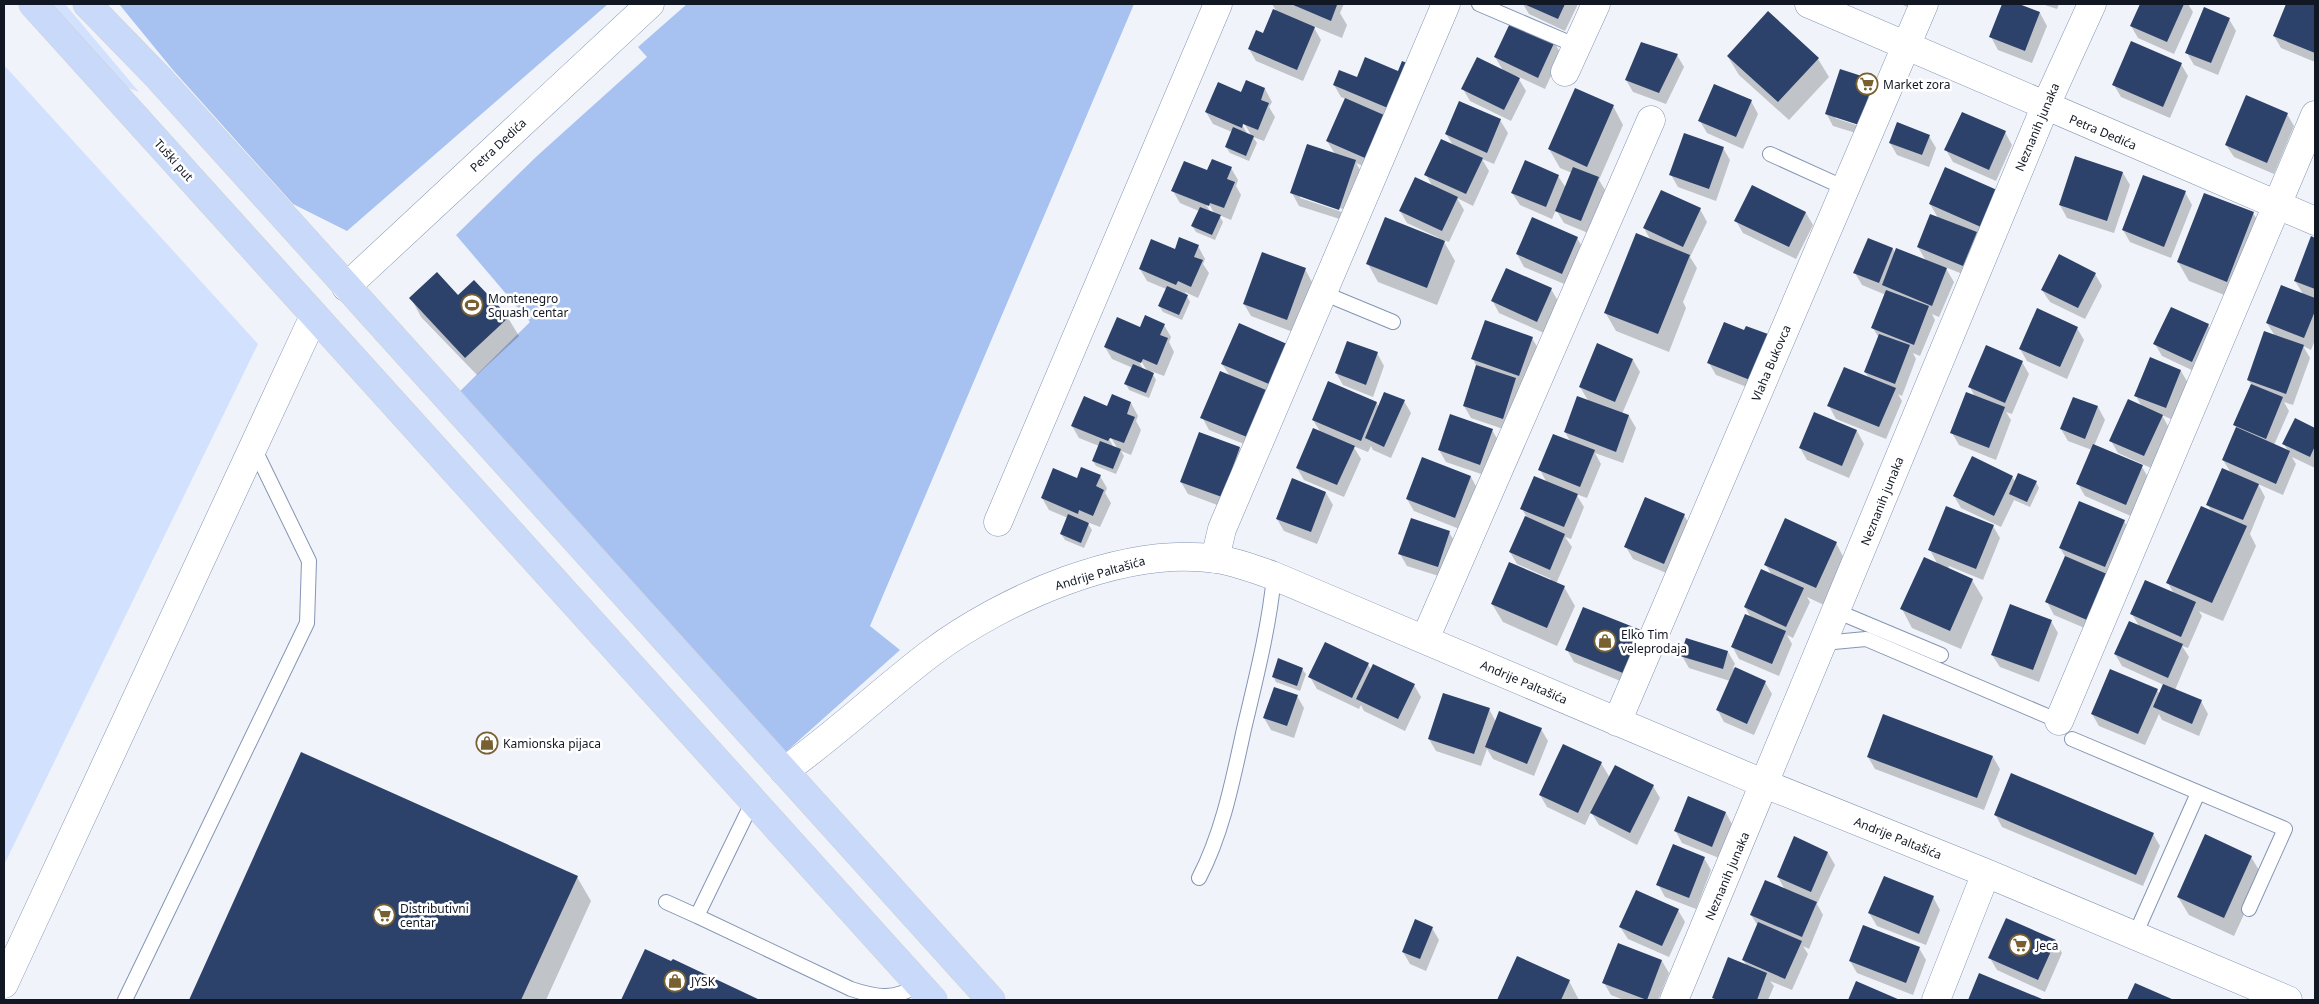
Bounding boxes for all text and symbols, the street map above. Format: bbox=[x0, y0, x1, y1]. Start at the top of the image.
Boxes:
supermarket icon: Market zora bbox=[1855, 72, 1879, 96]
place label: Market zora bbox=[1883, 76, 1951, 93]
street label: Neznanih junaka bbox=[2011, 80, 2063, 174]
street label: Petra Dedića bbox=[2067, 110, 2139, 154]
street label: Petra Dedića bbox=[466, 114, 530, 176]
street label: Tuški put bbox=[151, 135, 198, 185]
place label: Montenegro Squash centar bbox=[488, 290, 568, 321]
sports icon: Montenegro Squash centar bbox=[460, 293, 484, 317]
street label: Vlaha Bukovca bbox=[1747, 322, 1795, 404]
street label: Neznanih junaka bbox=[1856, 454, 1908, 548]
street label: Andrije Paltašića bbox=[1053, 552, 1147, 594]
place label: Elko Tim veleprodaja bbox=[1621, 626, 1687, 657]
shop icon: Elko Tim veleprodaja bbox=[1593, 629, 1617, 653]
street label: Andrije Paltašića bbox=[1478, 656, 1570, 708]
shop icon: Kamionska pijaca bbox=[475, 731, 499, 755]
place label: Kamionska pijaca bbox=[503, 735, 601, 752]
street label: Andrije Paltašića bbox=[1852, 813, 1944, 863]
street label: Neznanih junaka bbox=[1701, 829, 1753, 923]
place label: Distributivni centar bbox=[400, 900, 469, 931]
supermarket icon: Distributivni centar bbox=[372, 903, 396, 927]
supermarket icon: Jeca bbox=[2008, 933, 2032, 957]
place label: Jeca bbox=[2035, 937, 2059, 954]
shop icon: JYSK bbox=[663, 969, 687, 993]
place label: JYSK bbox=[690, 973, 716, 990]

